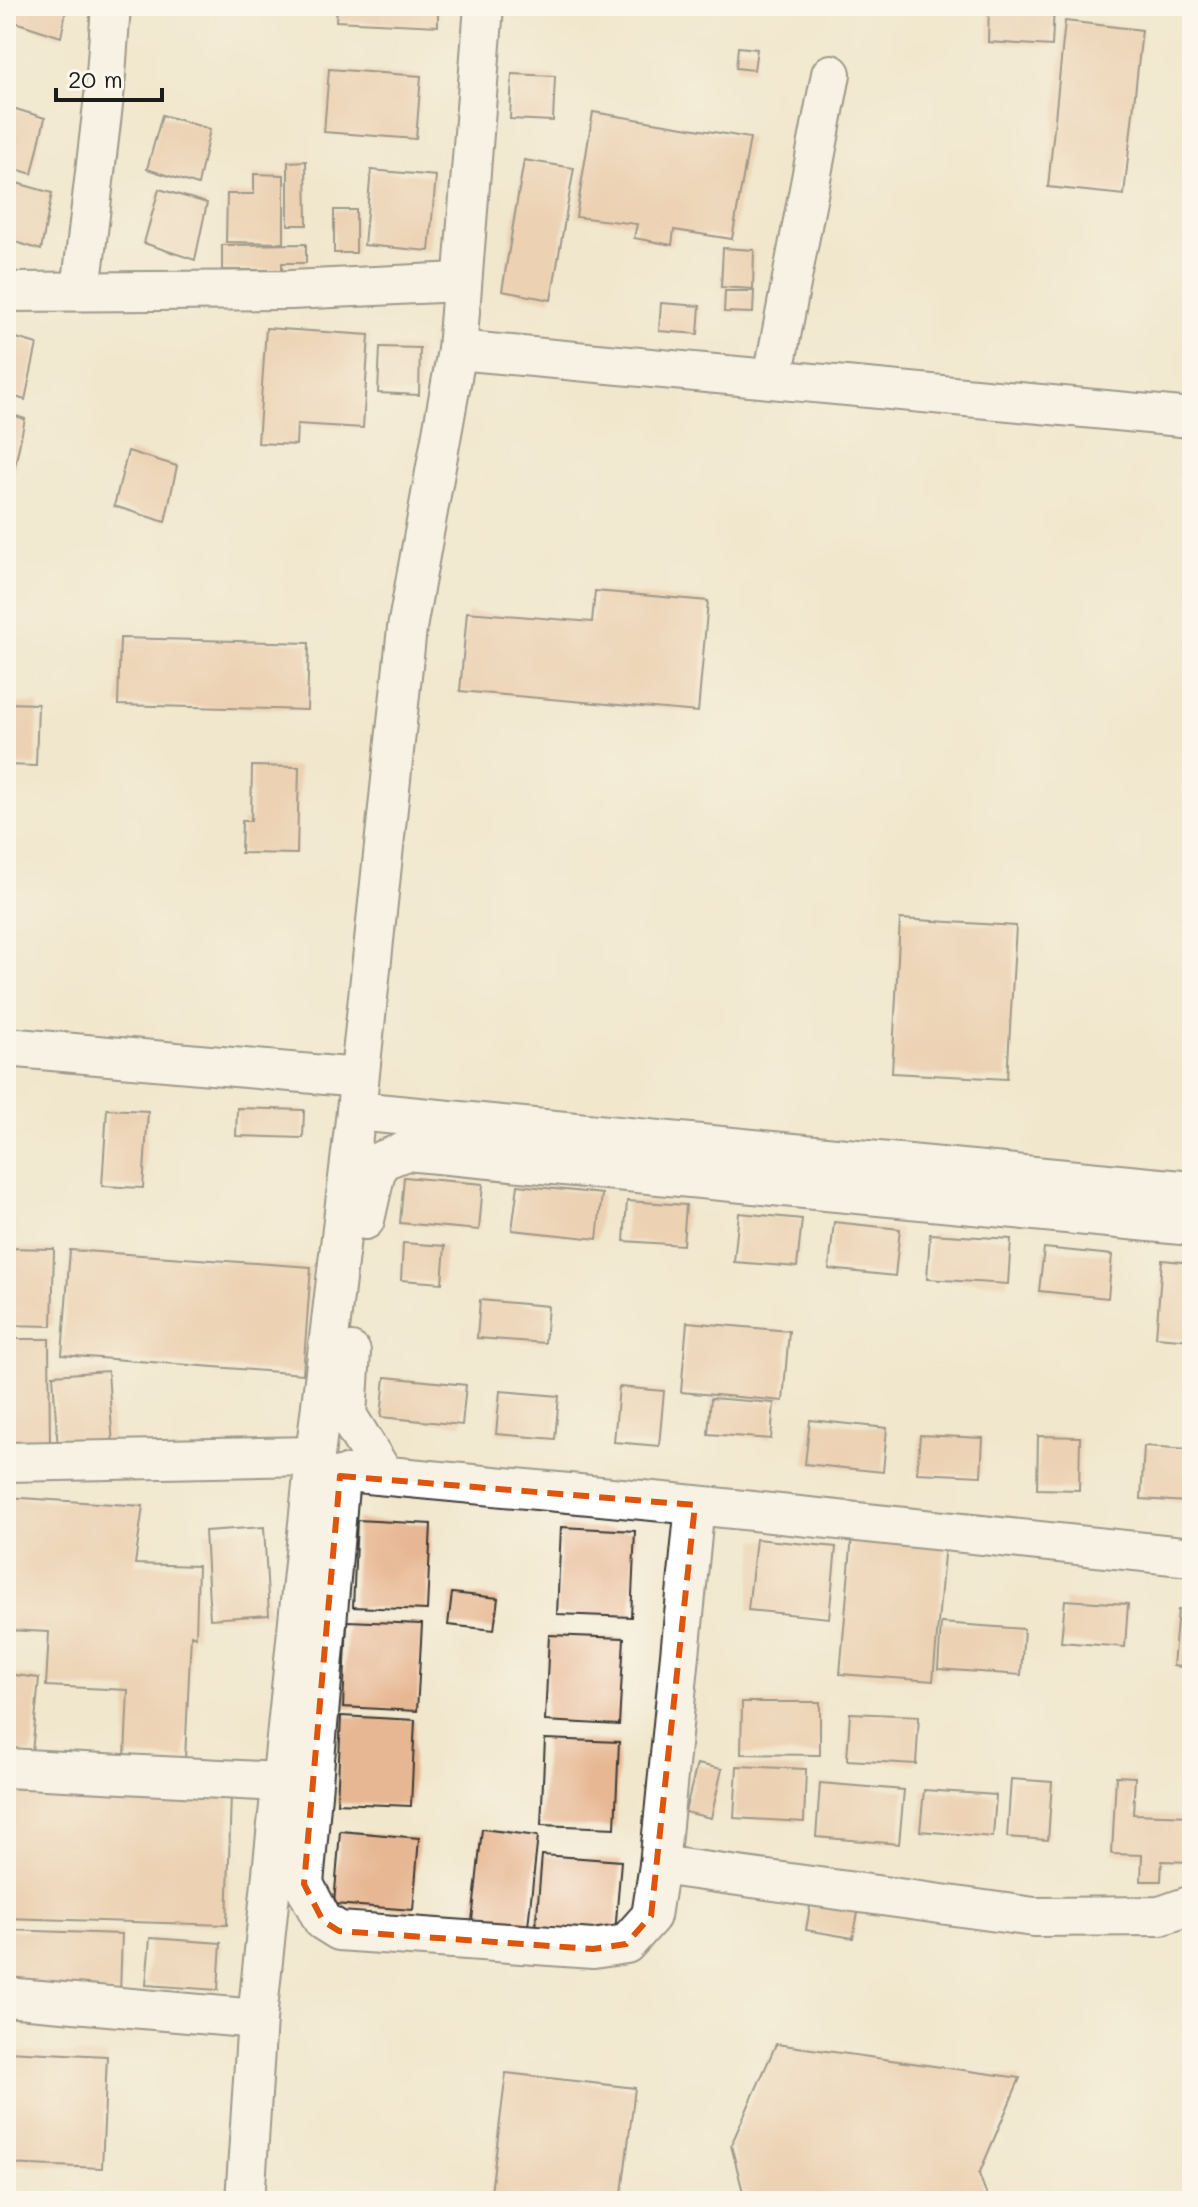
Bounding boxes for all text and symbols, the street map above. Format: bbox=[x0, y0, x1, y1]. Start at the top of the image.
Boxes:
scale bar bbox=[56, 52, 162, 102]
text: 20 m bbox=[68, 63, 123, 94]

